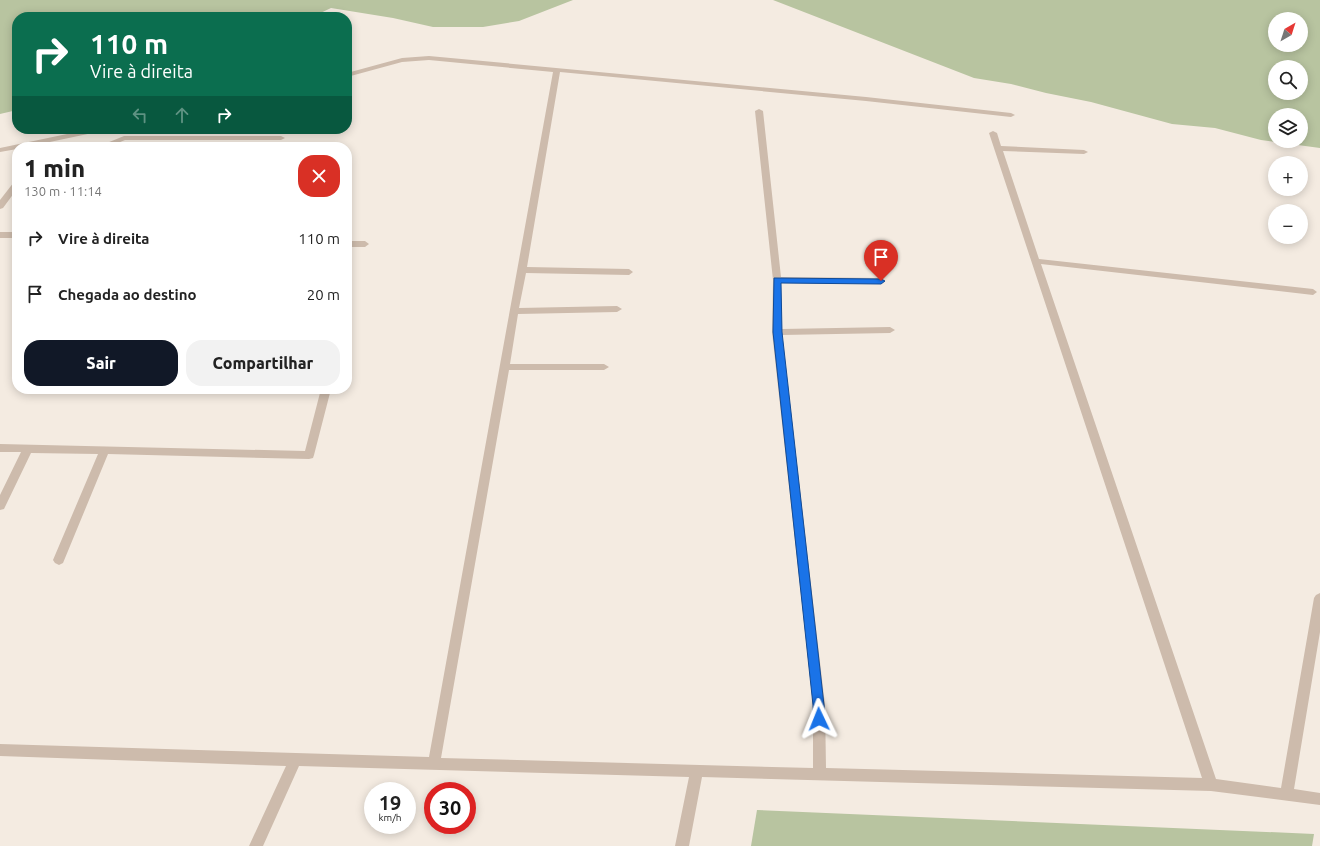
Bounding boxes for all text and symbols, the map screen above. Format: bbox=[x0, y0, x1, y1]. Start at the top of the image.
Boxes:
north arrow bbox=[1268, 12, 1308, 52]
map controls bbox=[1268, 12, 1308, 244]
icon: right bbox=[24, 28, 76, 80]
text: 110 m bbox=[90, 28, 168, 59]
button: search bbox=[1268, 60, 1308, 100]
text: Vire à direita bbox=[90, 61, 193, 81]
icon: left bbox=[129, 104, 151, 126]
icon: ahead bbox=[171, 104, 193, 126]
icon: right bbox=[213, 104, 235, 126]
button: layers bbox=[1268, 108, 1308, 148]
text: 1 min bbox=[24, 155, 85, 182]
button: close bbox=[298, 155, 340, 197]
button: + bbox=[1268, 156, 1308, 196]
text: 130 m · 11:14 bbox=[24, 184, 102, 198]
button: − bbox=[1268, 204, 1308, 244]
icon: right bbox=[24, 227, 46, 249]
text: Vire à direita bbox=[58, 230, 150, 247]
text: 110 m bbox=[298, 230, 340, 247]
pin bbox=[864, 240, 898, 281]
icon: arrive bbox=[870, 246, 892, 268]
icon: arrive bbox=[24, 283, 46, 305]
text: Chegada ao destino bbox=[58, 286, 197, 303]
text: 20 m bbox=[307, 286, 340, 303]
button: Sair bbox=[24, 340, 178, 386]
button: Compartilhar bbox=[186, 340, 340, 386]
position arrow bbox=[798, 698, 840, 740]
speed limit sign: 30 bbox=[424, 782, 476, 834]
text: 19 bbox=[379, 791, 401, 814]
text: km/h bbox=[378, 812, 402, 823]

